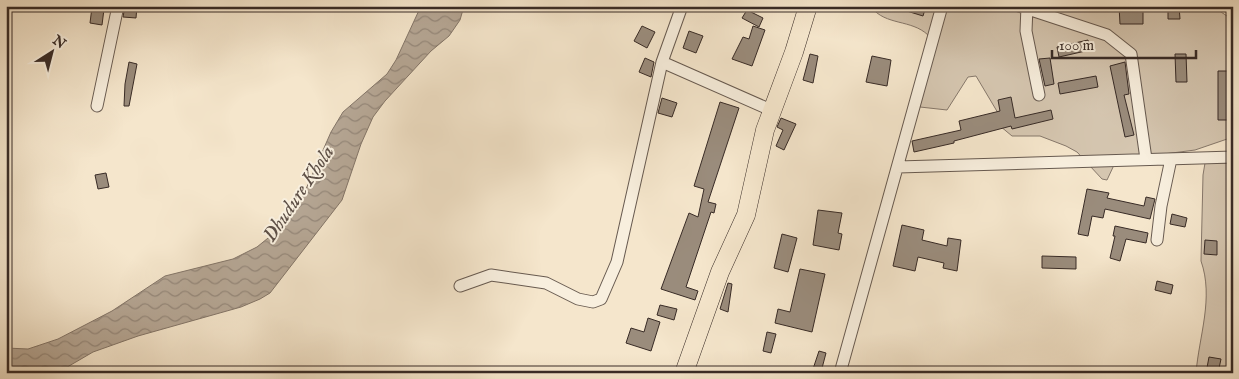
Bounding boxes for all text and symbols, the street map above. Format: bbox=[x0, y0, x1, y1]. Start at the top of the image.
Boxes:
north arrow bbox=[28, 28, 78, 78]
scale bar bbox=[1052, 28, 1195, 60]
text: N bbox=[48, 31, 69, 53]
text: 100 m bbox=[1059, 36, 1095, 55]
water label: Dhudure Khola bbox=[258, 141, 340, 247]

